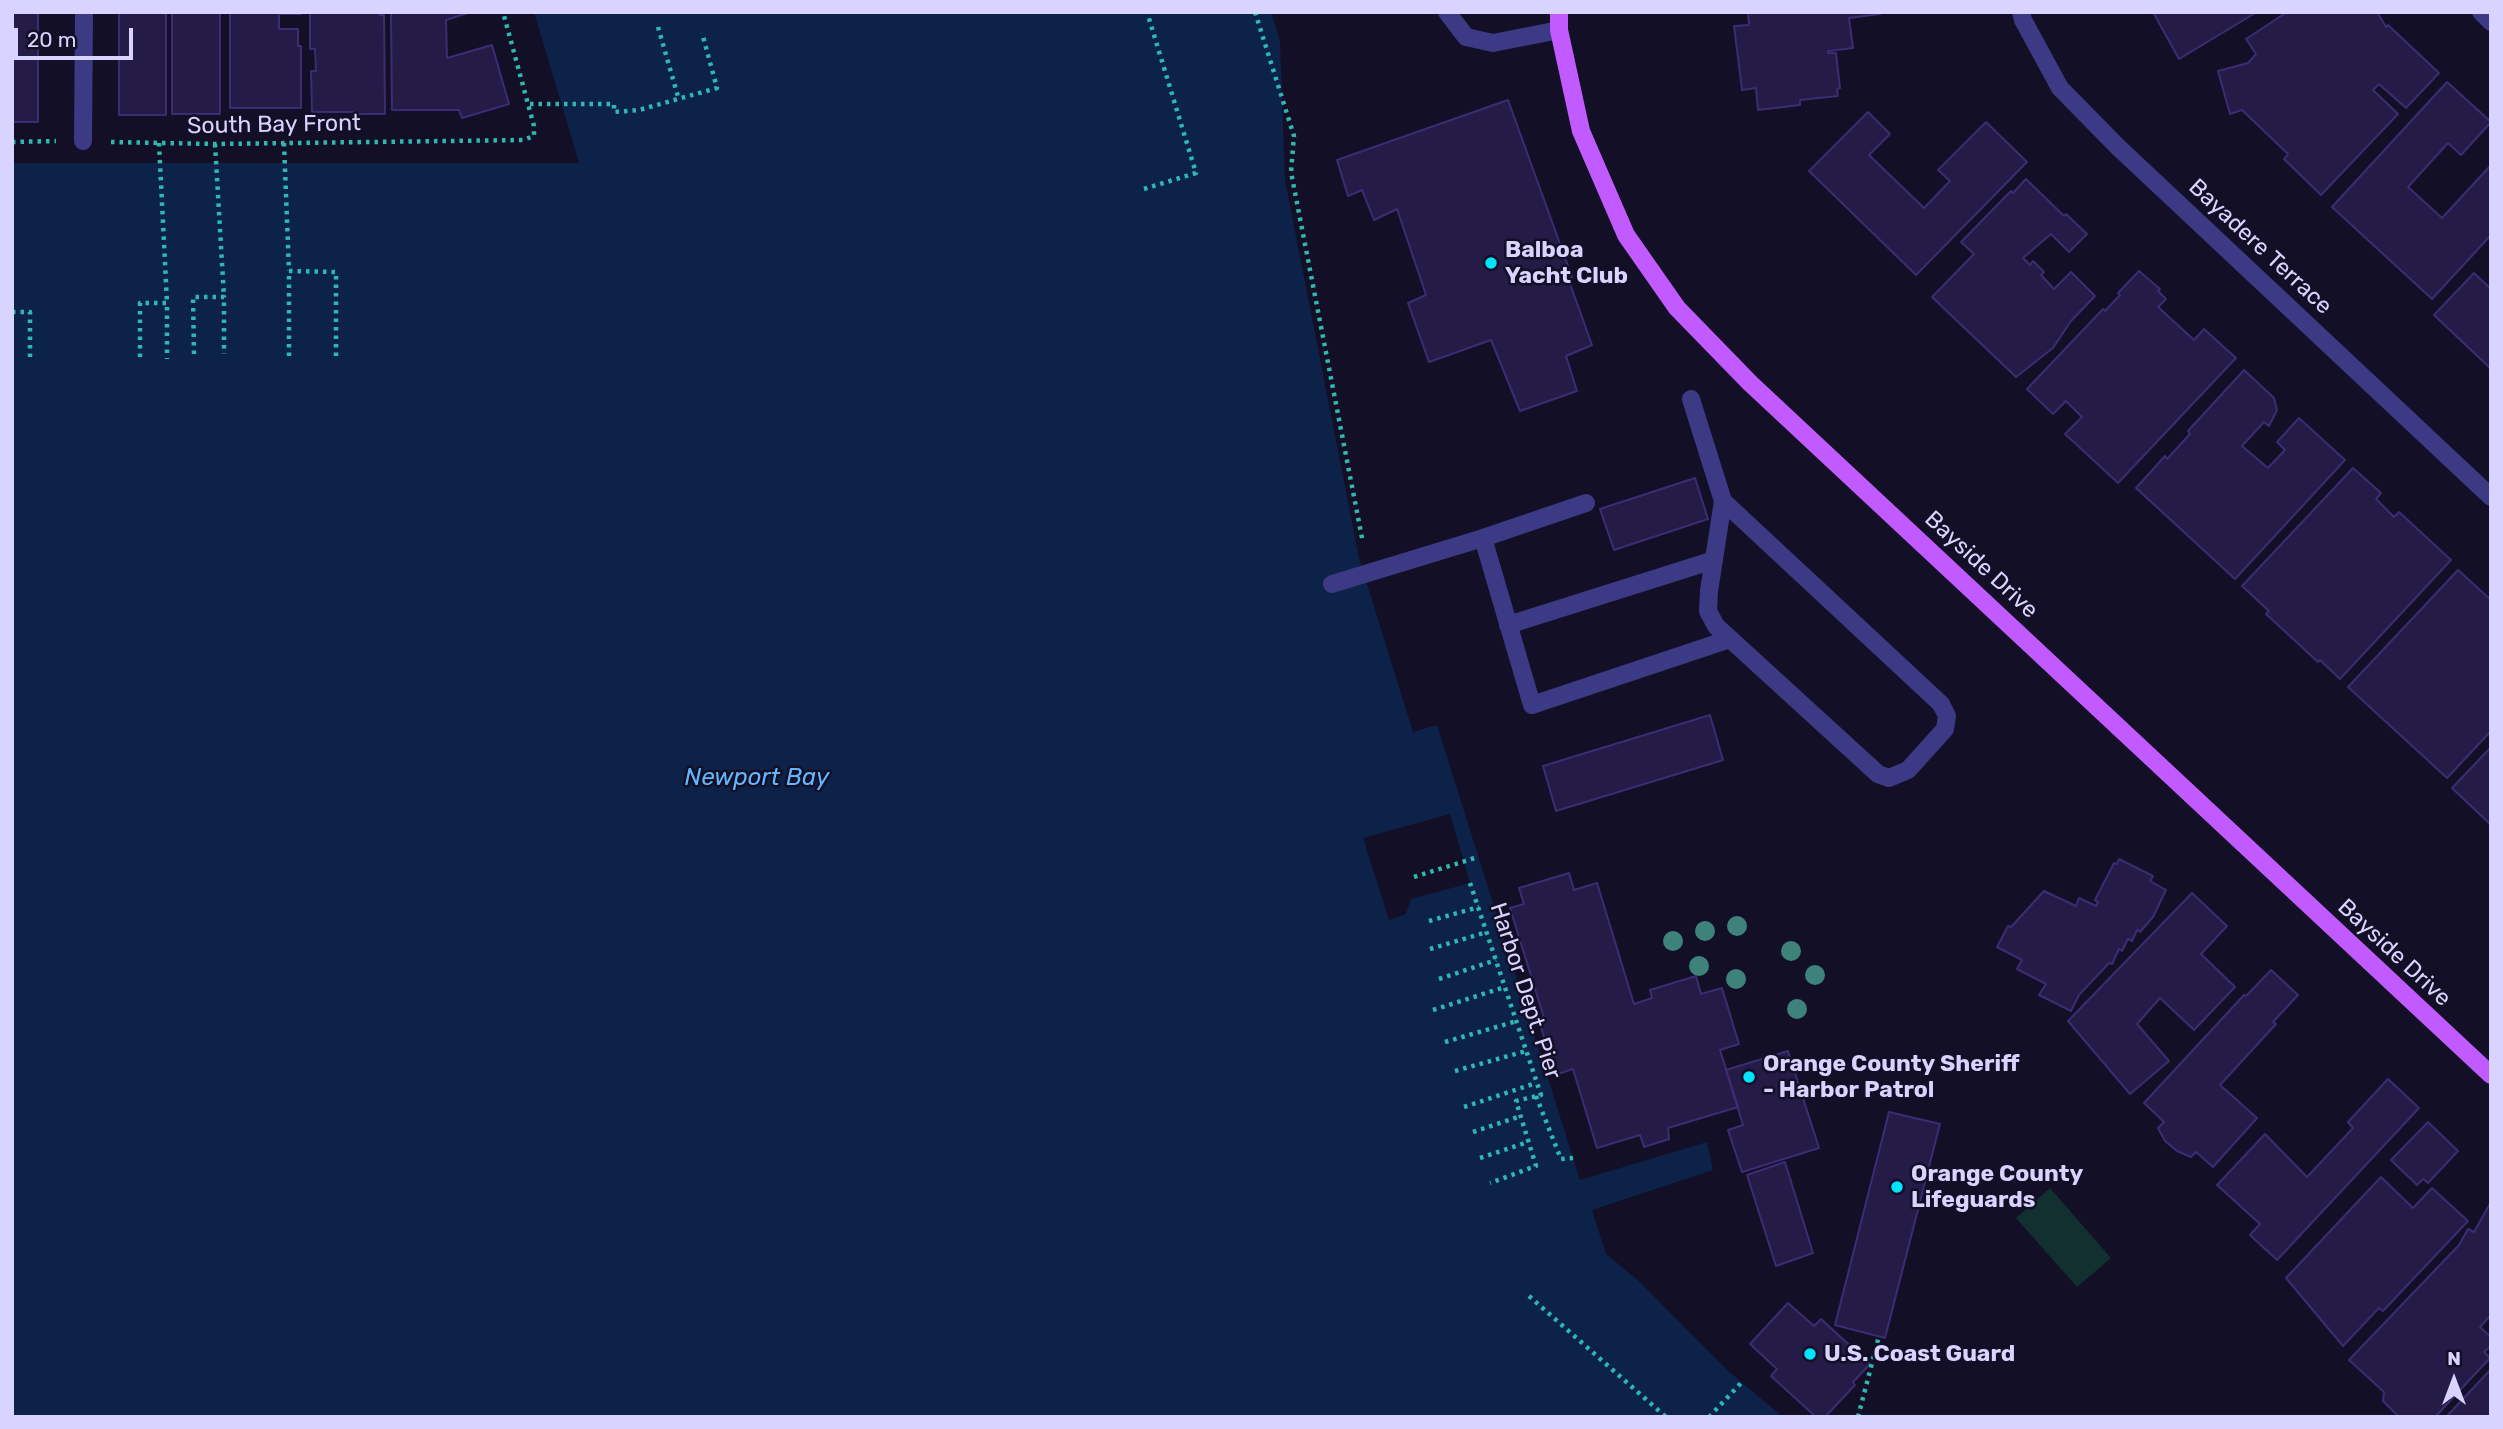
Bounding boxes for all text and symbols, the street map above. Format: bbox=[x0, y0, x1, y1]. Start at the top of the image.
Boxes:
scale bar bbox=[18, 14, 136, 58]
text: 20 m bbox=[27, 27, 76, 52]
street label: South Bay Front bbox=[187, 110, 361, 140]
street label: Bayadere Terrace bbox=[2183, 174, 2337, 320]
place label: Balboa Yacht Club bbox=[1505, 236, 1628, 290]
marker: Balboa Yacht Club bbox=[1483, 255, 1499, 271]
street label: Bayside Drive bbox=[1919, 505, 2043, 625]
water label: Newport Bay bbox=[685, 764, 829, 792]
street label: Bayside Drive bbox=[2332, 893, 2456, 1013]
street label: Harbor Dept. Pier bbox=[1483, 899, 1567, 1083]
place label: Orange County Sheriff - Harbor Patrol bbox=[1763, 1050, 2020, 1104]
marker: Orange County Sheriff - Harbor Patrol bbox=[1741, 1069, 1757, 1085]
place label: Orange County Lifeguards bbox=[1911, 1160, 2083, 1214]
marker: Orange County Lifeguards bbox=[1889, 1179, 1905, 1195]
place label: U.S. Coast Guard bbox=[1824, 1340, 2015, 1368]
north arrow bbox=[2419, 1345, 2489, 1415]
marker: U.S. Coast Guard bbox=[1802, 1346, 1818, 1362]
text: N bbox=[2447, 1347, 2461, 1370]

